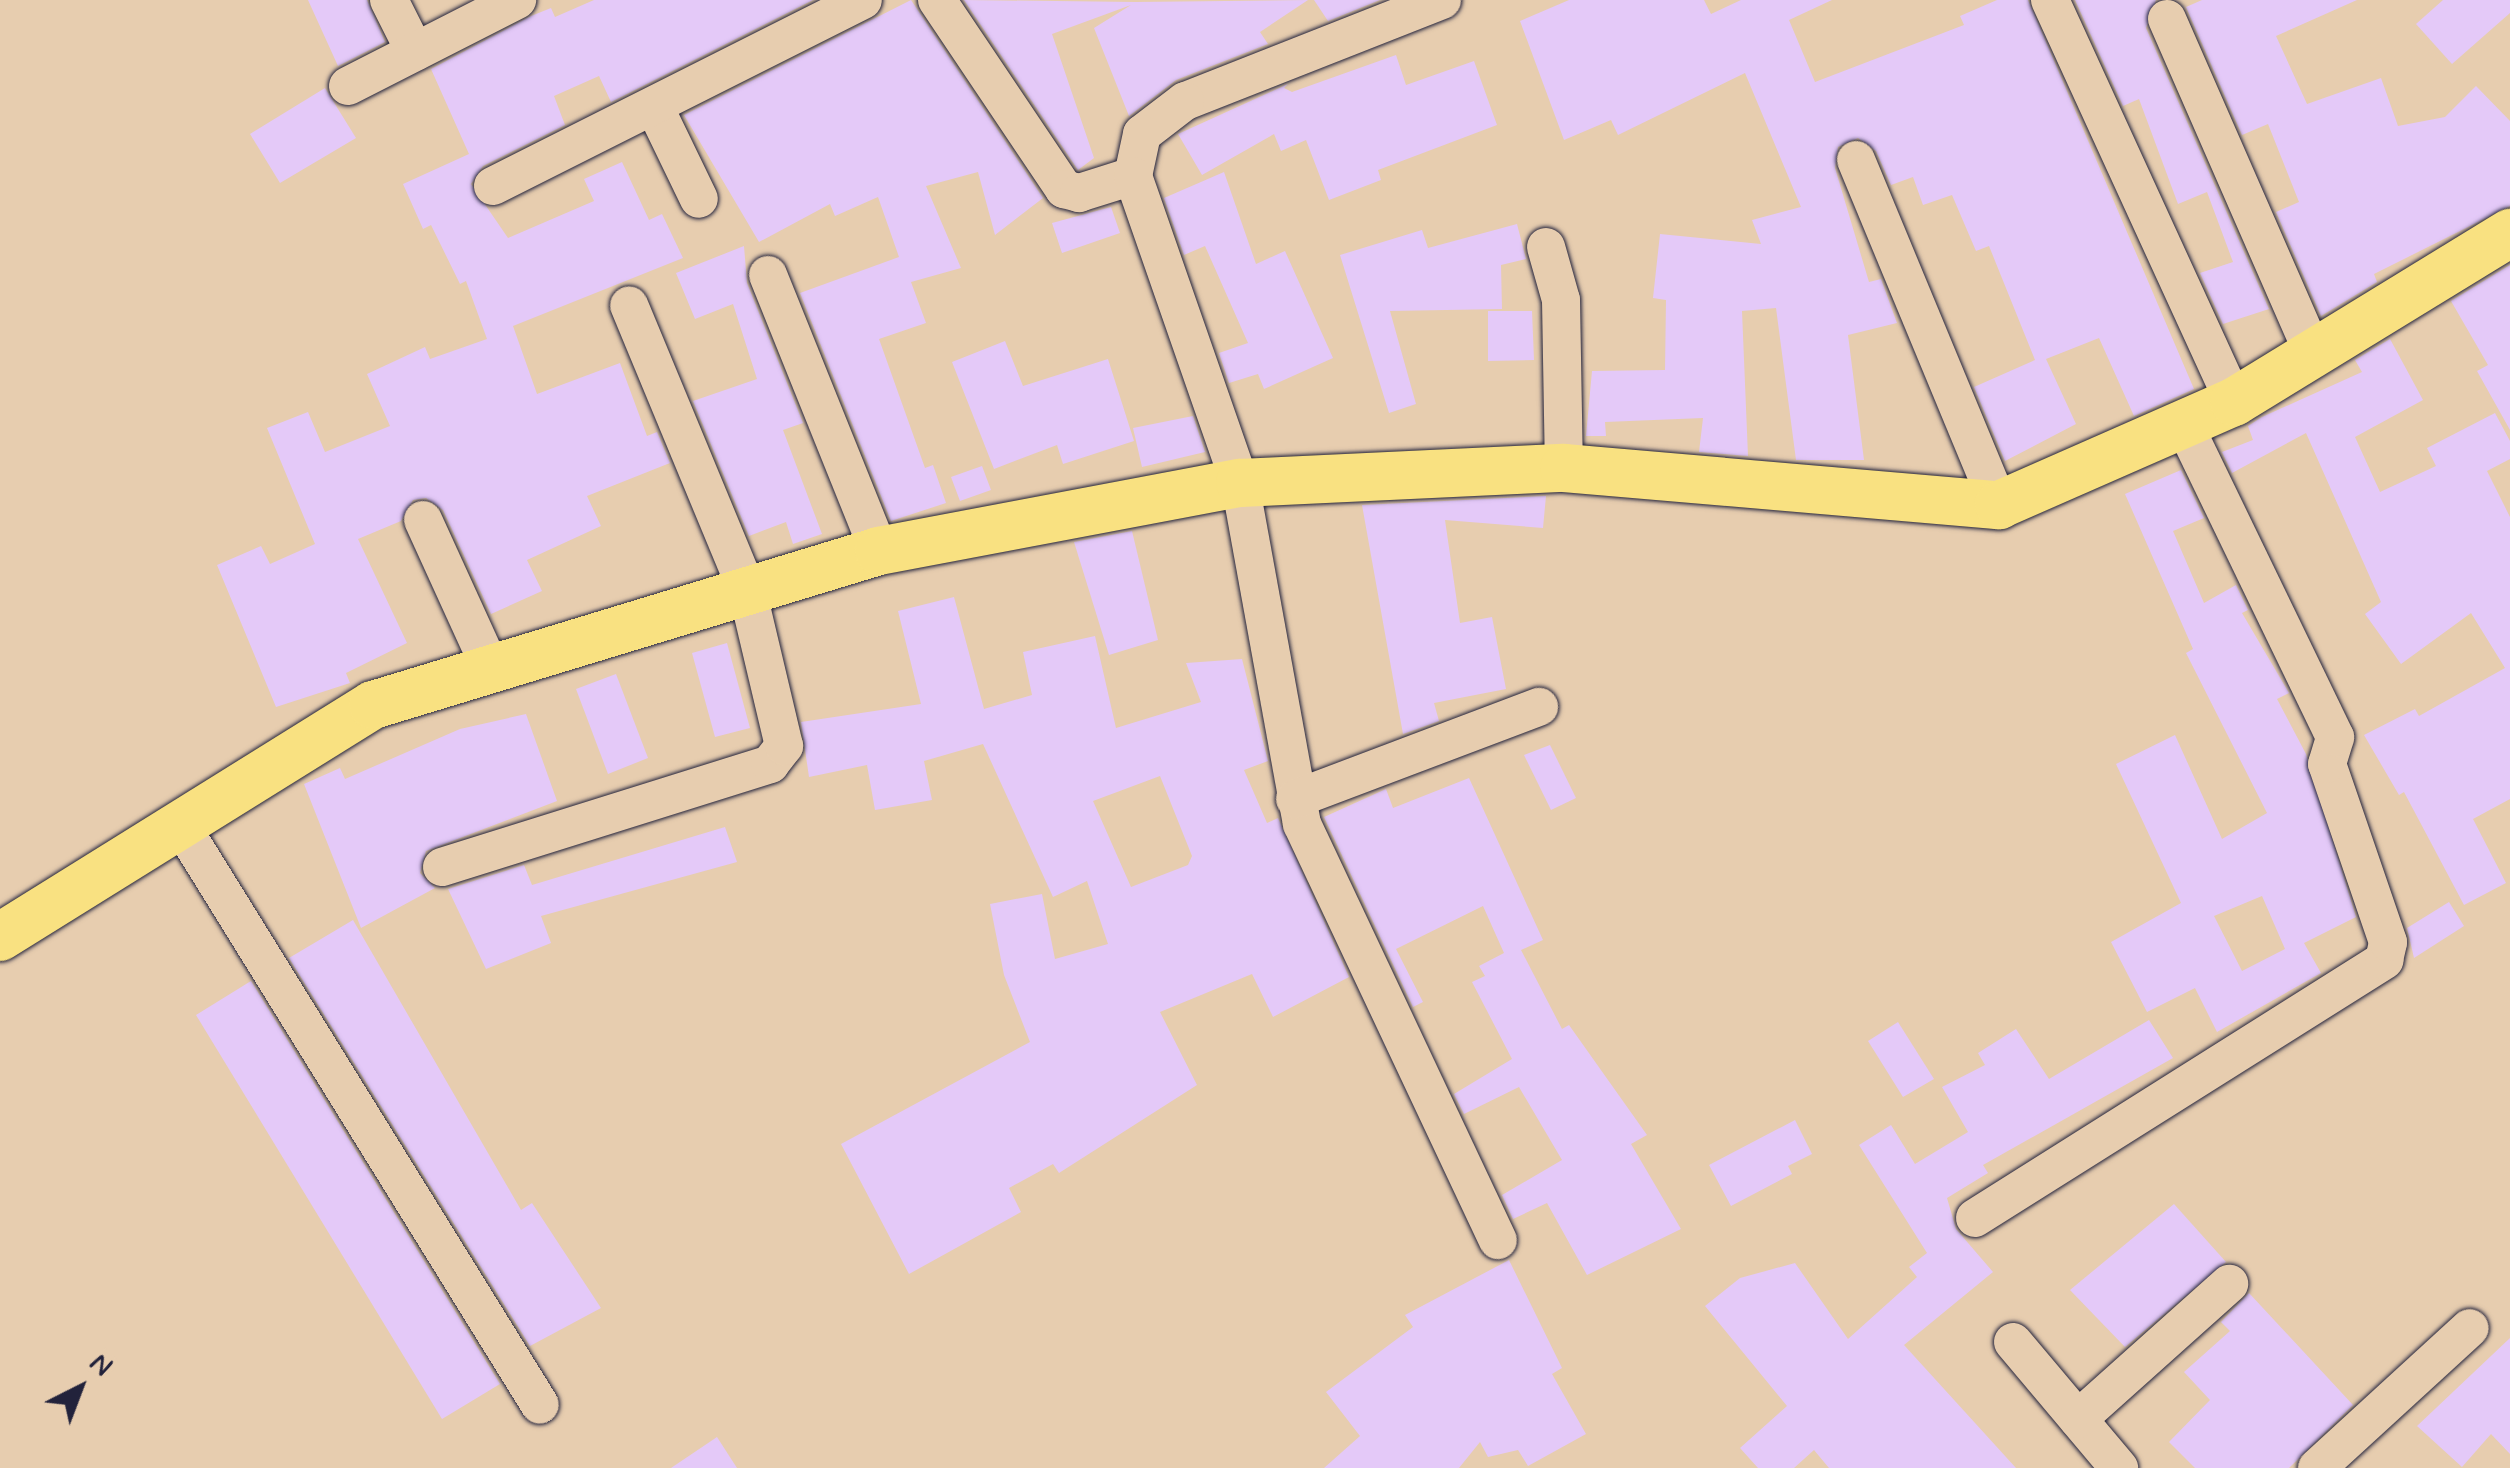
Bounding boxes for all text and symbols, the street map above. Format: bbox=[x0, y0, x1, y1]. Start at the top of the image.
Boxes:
north arrow bbox=[30, 1338, 130, 1438]
text: N bbox=[81, 1345, 120, 1385]

